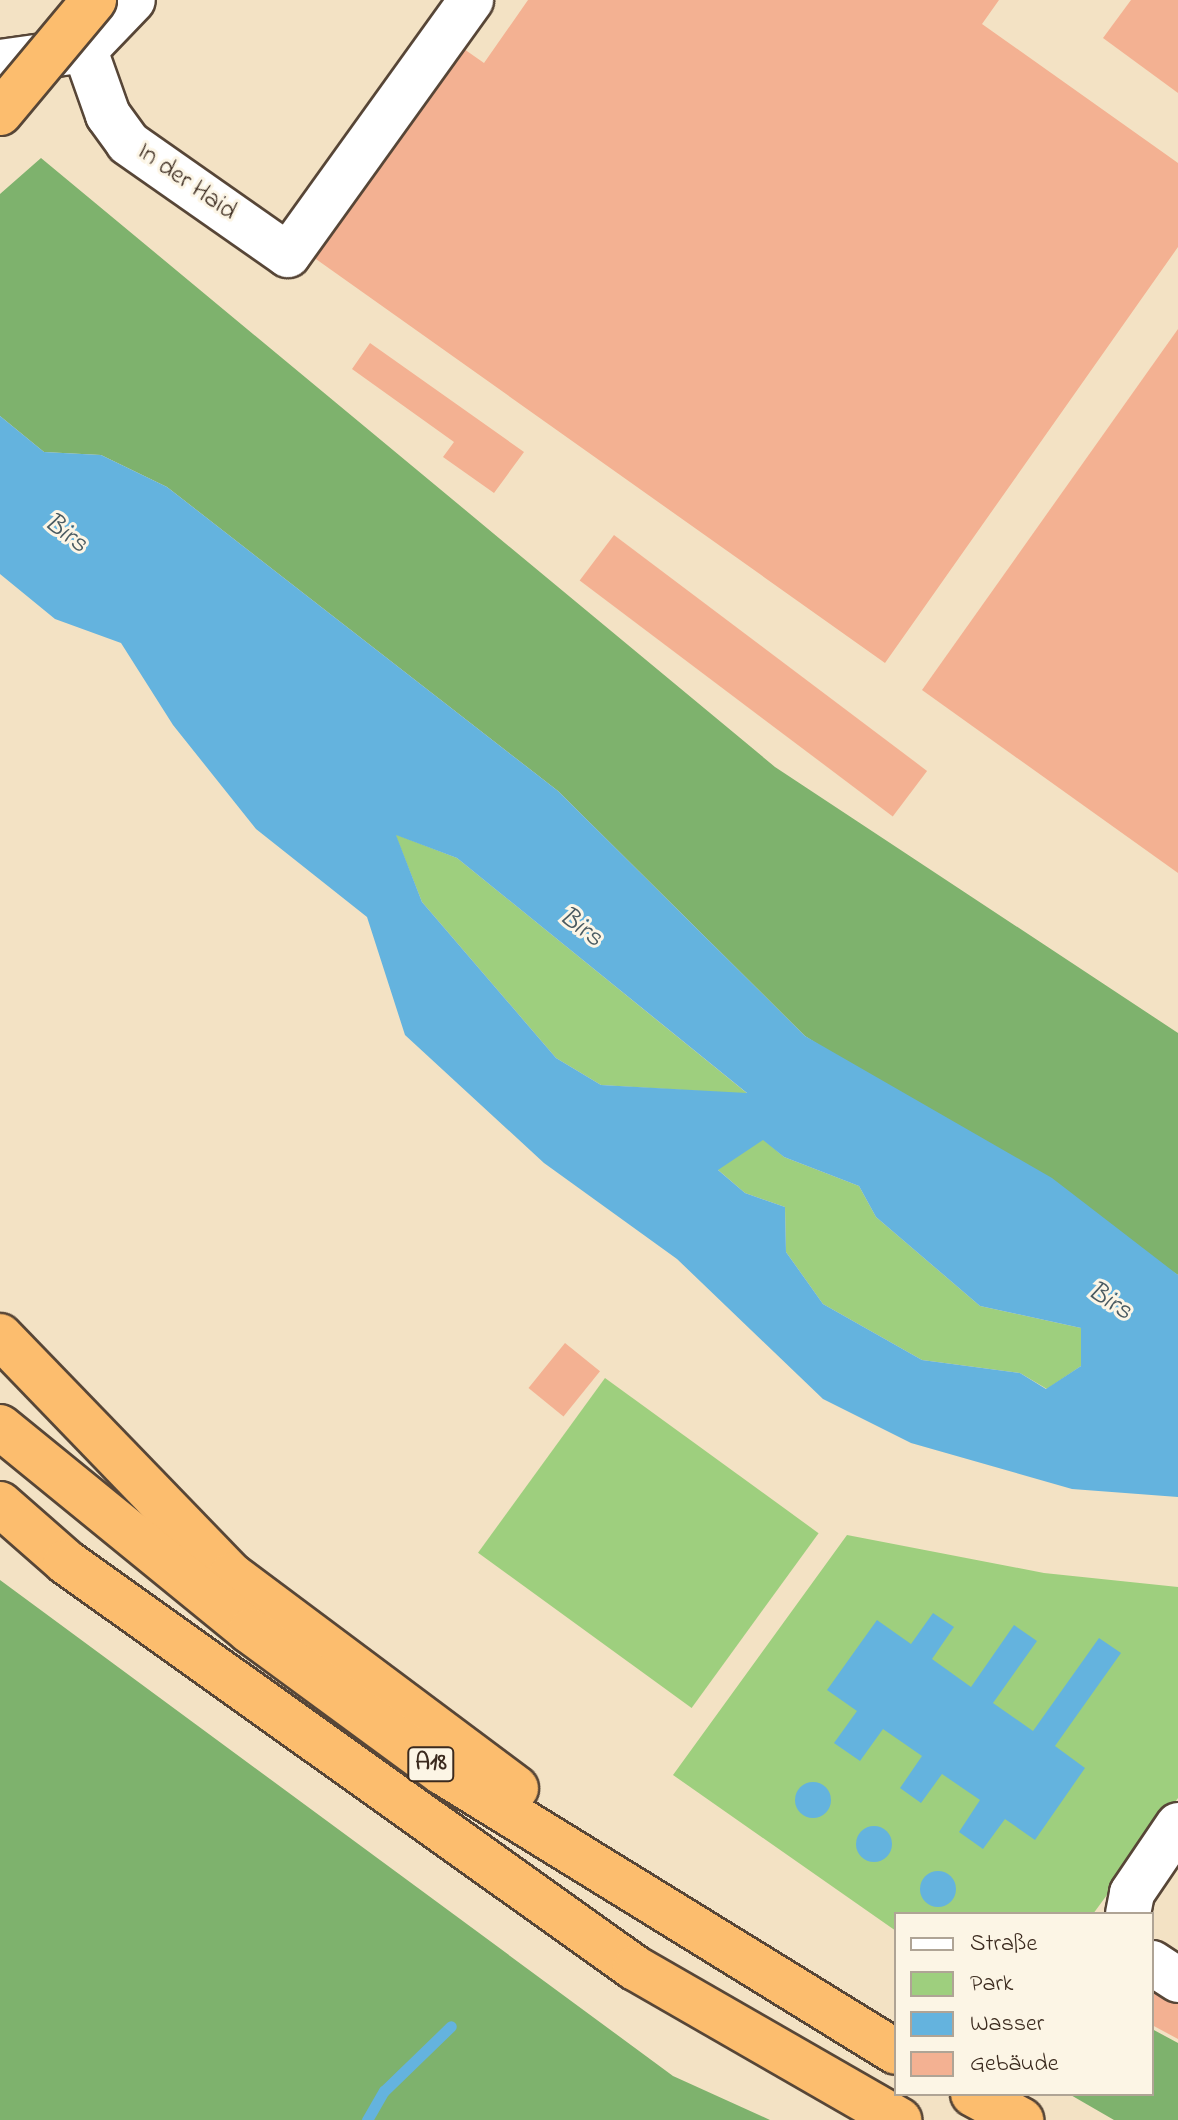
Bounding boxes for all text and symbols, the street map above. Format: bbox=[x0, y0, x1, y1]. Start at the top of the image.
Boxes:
street label: In der Haid bbox=[130, 137, 242, 229]
water label: Birs bbox=[36, 506, 94, 562]
water label: Birs bbox=[551, 900, 609, 956]
water label: Birs bbox=[1080, 1275, 1138, 1329]
road number: A18 bbox=[407, 1744, 455, 1784]
legend bbox=[894, 1912, 1154, 2096]
text: Straße bbox=[970, 1927, 1037, 1962]
text: Park bbox=[970, 1967, 1013, 2002]
text: Wasser bbox=[970, 2007, 1044, 2042]
text: Gebäude bbox=[970, 2047, 1059, 2082]

